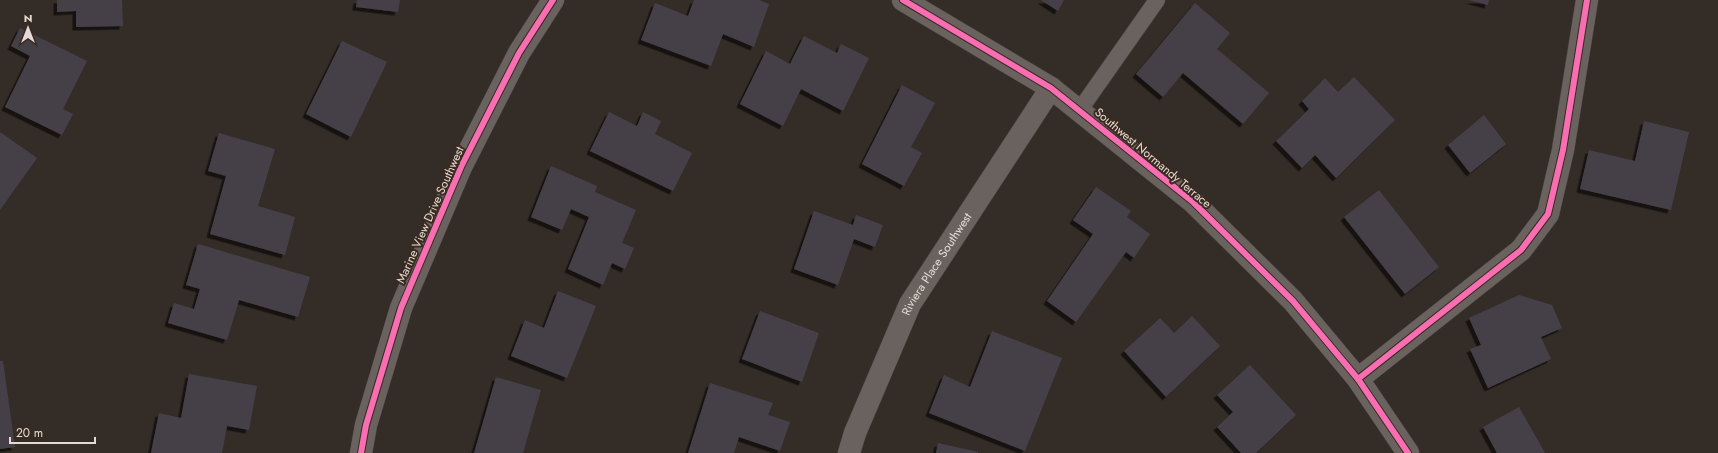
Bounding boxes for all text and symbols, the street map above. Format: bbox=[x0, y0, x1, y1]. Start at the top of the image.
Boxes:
north arrow bbox=[8, 8, 48, 48]
text: N bbox=[24, 10, 32, 26]
street label: Southwest Normandy Terrace bbox=[1091, 104, 1215, 212]
street label: Marine View Drive Southwest bbox=[392, 143, 468, 286]
street label: Riviera Place Southwest bbox=[897, 209, 976, 318]
scale bar bbox=[10, 419, 95, 445]
text: 20 m bbox=[16, 424, 43, 442]

